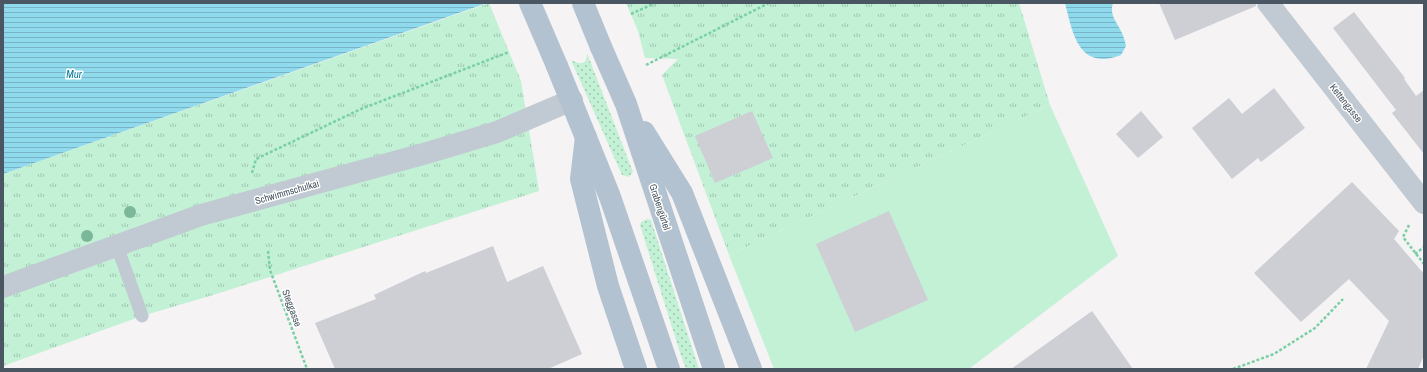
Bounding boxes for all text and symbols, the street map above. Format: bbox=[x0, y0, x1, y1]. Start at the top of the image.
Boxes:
water label: Mur bbox=[66, 67, 83, 81]
street label: Kettengasse bbox=[1327, 81, 1365, 125]
street label: Schwimmschulkai bbox=[253, 177, 321, 207]
street label: Grabengürtel bbox=[646, 182, 674, 232]
street label: Steggasse bbox=[279, 288, 305, 329]

